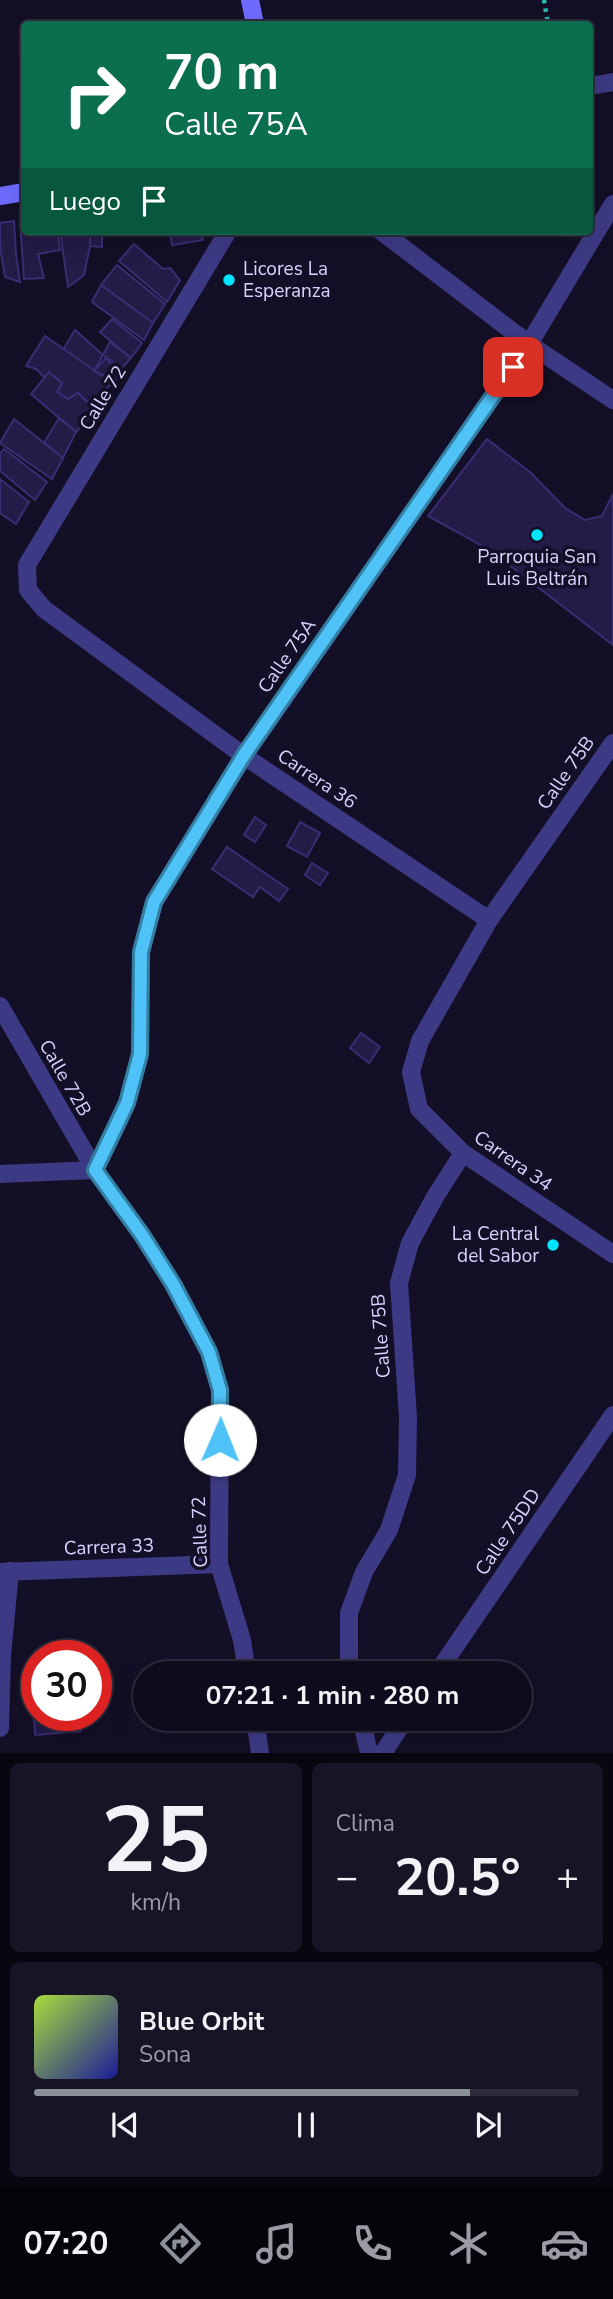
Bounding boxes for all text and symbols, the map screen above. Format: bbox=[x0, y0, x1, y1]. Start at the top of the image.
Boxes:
text: 70 m bbox=[164, 39, 279, 106]
icon: right bbox=[49, 49, 140, 140]
text: Calle 75A bbox=[164, 103, 308, 146]
icon: arrive bbox=[135, 182, 173, 220]
text: Luego bbox=[49, 184, 121, 219]
place label: Licores La Esperanza bbox=[243, 256, 331, 304]
marker: Licores La Esperanza bbox=[221, 272, 237, 288]
pin bbox=[483, 337, 543, 397]
icon: arrive bbox=[494, 348, 532, 386]
street label: Calle 72 bbox=[73, 361, 133, 435]
marker: Parroquia San Luis Beltrán bbox=[529, 527, 545, 543]
place label: Parroquia San Luis Beltrán bbox=[477, 544, 597, 592]
street label: Calle 75A bbox=[252, 613, 322, 698]
street label: Calle 75B bbox=[531, 731, 601, 815]
street label: Carrera 36 bbox=[272, 743, 362, 815]
street label: Calle 72B bbox=[33, 1035, 97, 1121]
street label: Carrera 34 bbox=[468, 1124, 558, 1198]
place label: La Central del Sabor bbox=[452, 1221, 539, 1269]
marker: La Central del Sabor bbox=[545, 1237, 561, 1253]
street label: Calle 75B bbox=[365, 1293, 397, 1379]
position arrow bbox=[183, 1403, 257, 1477]
street label: Calle 75DD bbox=[469, 1483, 547, 1581]
street label: Calle 72 bbox=[186, 1496, 214, 1568]
street label: Carrera 33 bbox=[63, 1532, 155, 1562]
speed limit sign: 30 bbox=[21, 1640, 112, 1731]
text: 07:21 · 1 min · 280 m bbox=[206, 1678, 459, 1713]
text: 25 bbox=[101, 1779, 210, 1903]
text: Clima bbox=[336, 1808, 395, 1839]
text: 20.5° bbox=[394, 1842, 520, 1913]
text: − bbox=[336, 1852, 358, 1903]
text: + bbox=[556, 1852, 579, 1903]
text: km/h bbox=[130, 1887, 181, 1918]
text: Blue Orbit bbox=[139, 2004, 264, 2039]
text: Sona bbox=[139, 2039, 191, 2070]
icon: previous bbox=[106, 2106, 144, 2144]
icon: pause bbox=[287, 2106, 325, 2144]
icon: next bbox=[469, 2106, 507, 2144]
icon: directions bbox=[156, 2219, 205, 2268]
icon: music bbox=[252, 2219, 301, 2268]
icon: phone bbox=[348, 2219, 397, 2268]
icon: climate bbox=[444, 2219, 493, 2268]
icon: car bbox=[540, 2219, 589, 2268]
text: 07:20 bbox=[24, 2222, 108, 2265]

